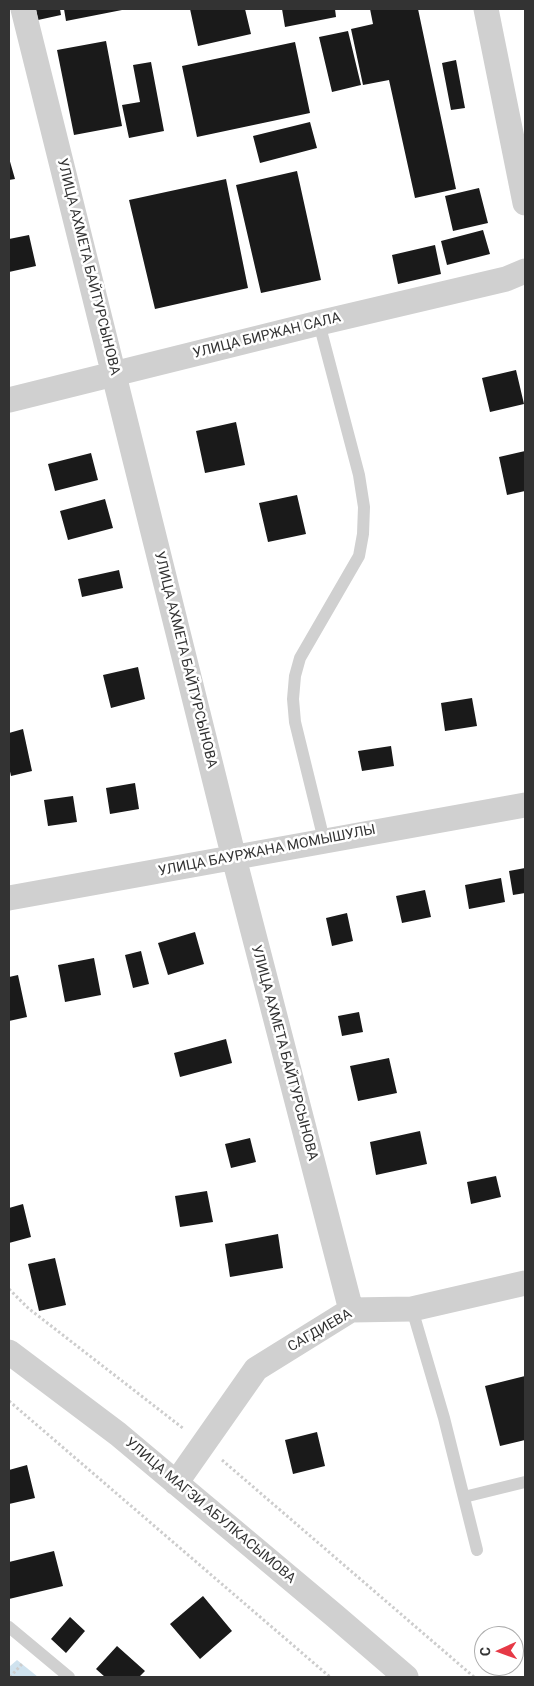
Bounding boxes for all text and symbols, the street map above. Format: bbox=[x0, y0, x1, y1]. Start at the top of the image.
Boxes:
street label: УЛИЦА АХМЕТА БАЙТУРСЫНОВА bbox=[53, 157, 123, 377]
street label: УЛИЦА БИРЖАН САЛА bbox=[191, 310, 343, 362]
street label: УЛИЦА АХМЕТА БАЙТУРСЫНОВА bbox=[150, 550, 220, 770]
street label: УЛИЦА БАУРЖАНА МОМЫШУЛЫ bbox=[157, 822, 377, 880]
street label: УЛИЦА АХМЕТА БАЙТУРСЫНОВА bbox=[247, 943, 321, 1163]
street label: САГДИЕВА bbox=[285, 1306, 355, 1356]
street label: УЛИЦА МАГЗИ АБУЛКАСЫМОВА bbox=[121, 1435, 299, 1587]
north arrow bbox=[474, 1626, 524, 1676]
text: С bbox=[477, 1647, 493, 1656]

